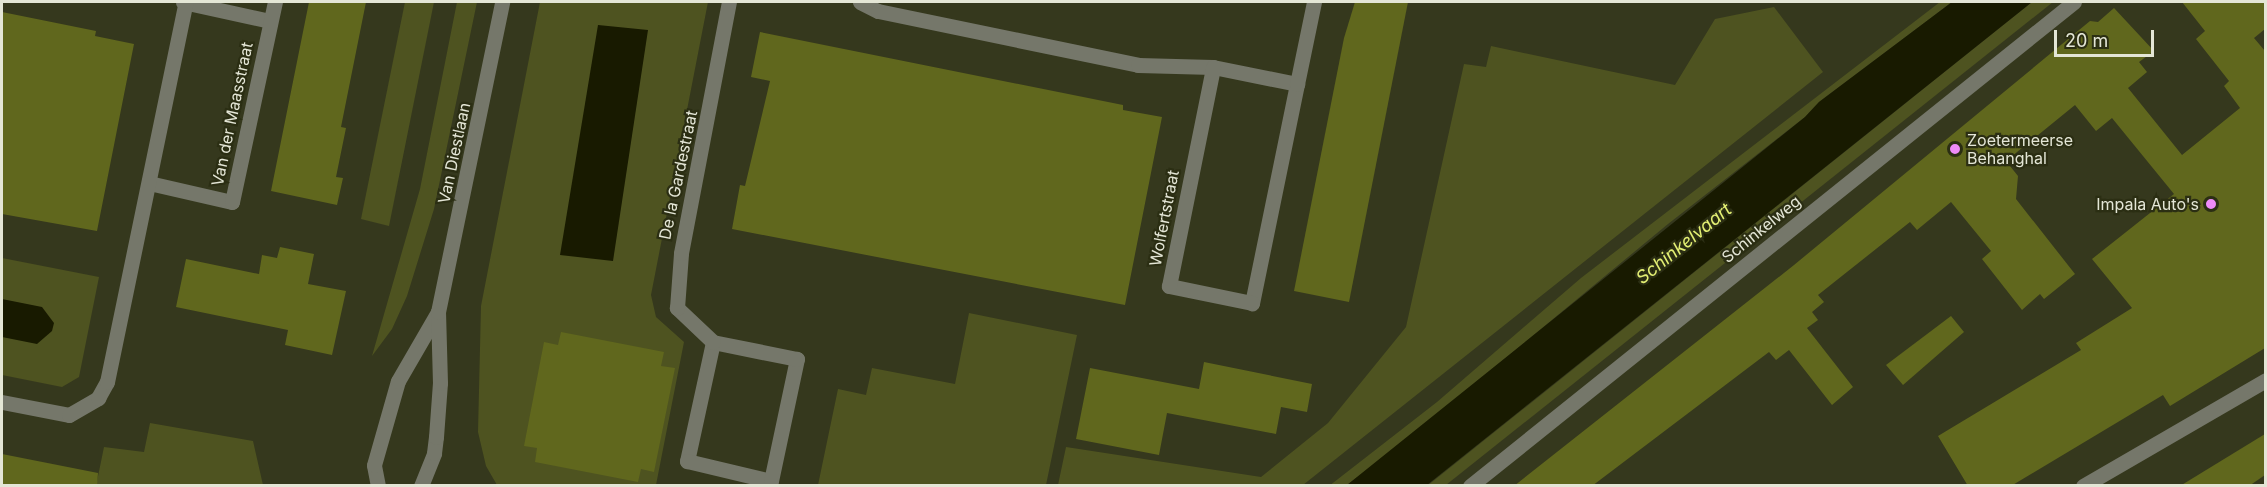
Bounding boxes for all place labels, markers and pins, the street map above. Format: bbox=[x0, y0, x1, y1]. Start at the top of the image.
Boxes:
place label: Zoetermeerse Behanghal bbox=[1967, 130, 2073, 168]
marker: Zoetermeerse Behanghal bbox=[1948, 142, 1962, 156]
place label: Impala Auto's bbox=[2096, 194, 2199, 214]
marker: Impala Auto's bbox=[2204, 197, 2218, 211]

